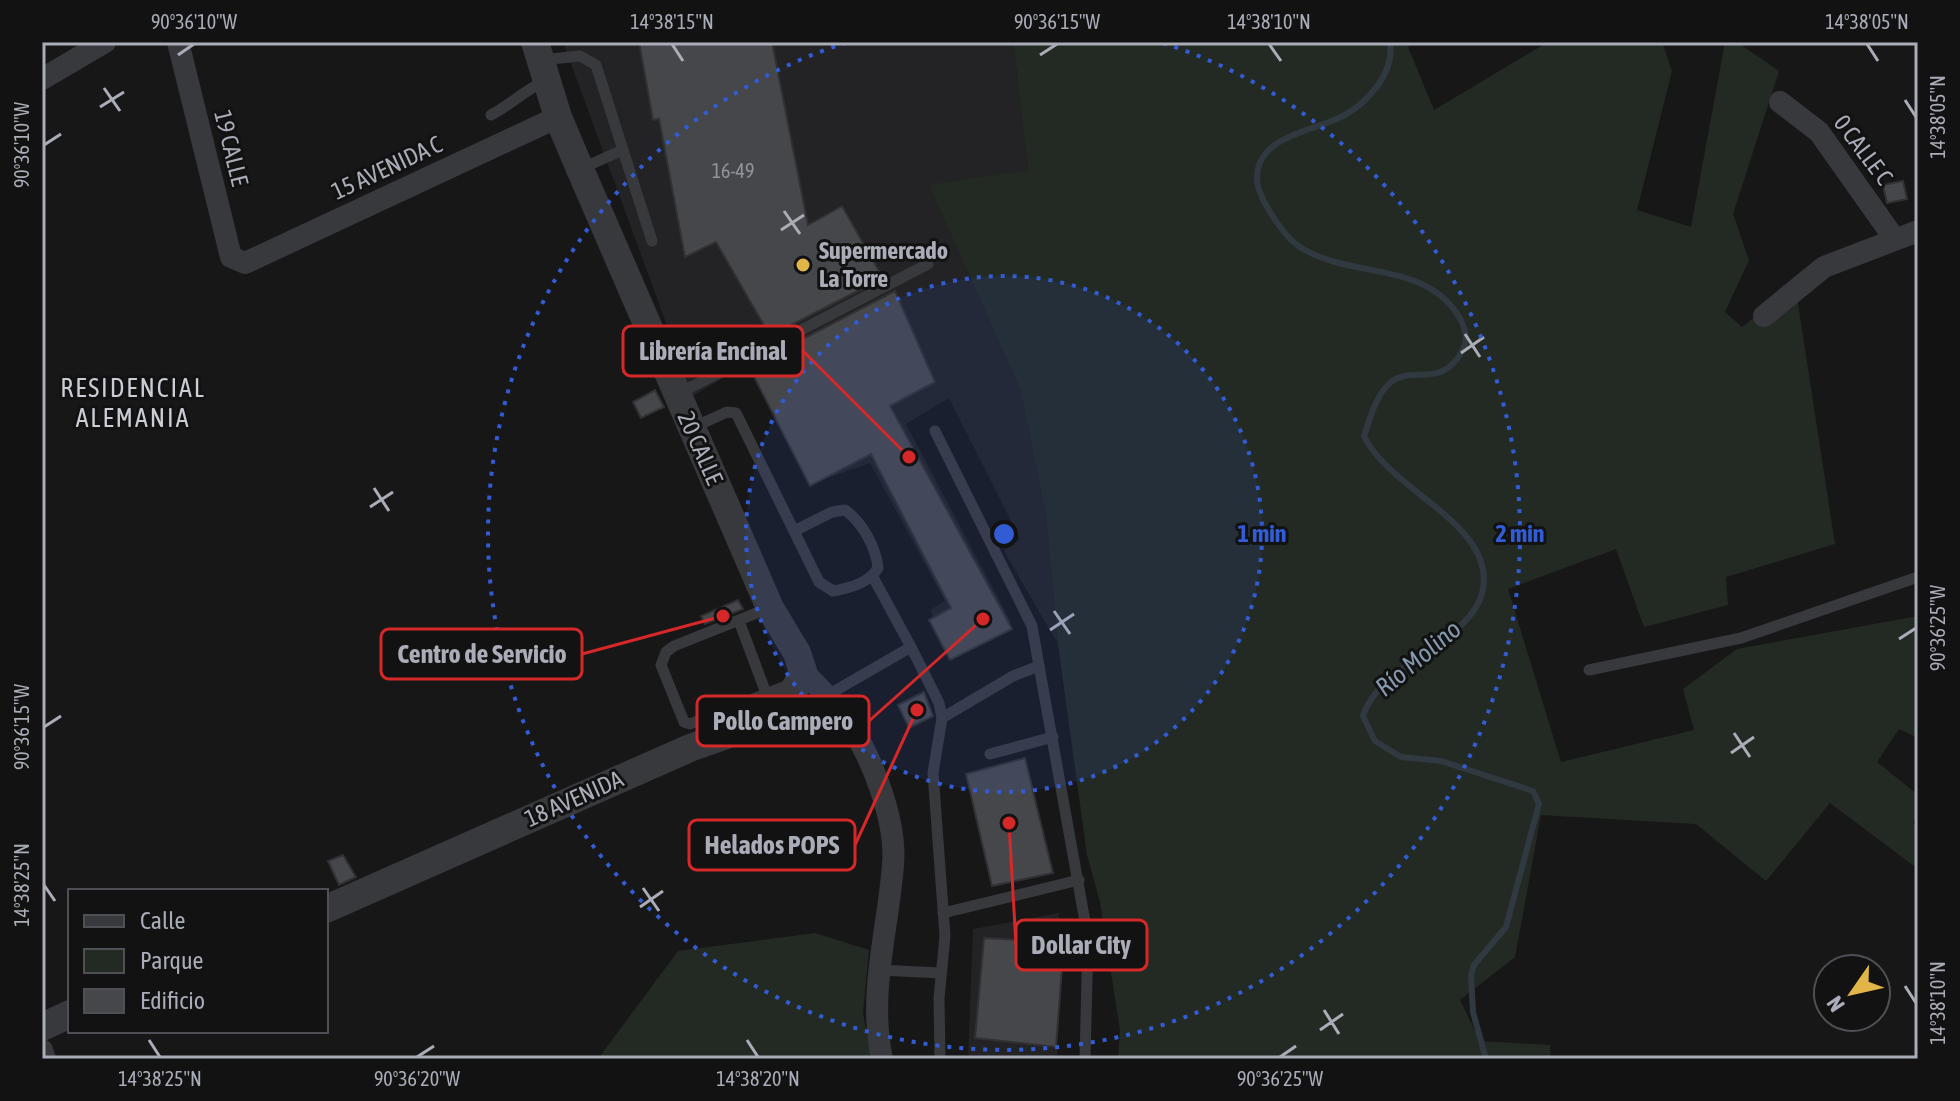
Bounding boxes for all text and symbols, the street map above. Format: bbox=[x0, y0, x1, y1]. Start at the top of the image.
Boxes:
text: 90°36'10"W bbox=[151, 10, 238, 33]
text: 14°38'15"N bbox=[630, 10, 714, 33]
text: 90°36'15"W bbox=[1014, 10, 1101, 33]
text: 14°38'10"N bbox=[1227, 10, 1311, 33]
text: 14°38'05"N bbox=[1825, 10, 1909, 33]
text: 14°38'05"N bbox=[1926, 75, 1949, 159]
text: 90°36'10"W bbox=[10, 101, 33, 188]
street label: 19 CALLE bbox=[209, 107, 254, 189]
street label: 0 CALLE C bbox=[1829, 110, 1898, 190]
street label: 15 AVENIDA C bbox=[327, 130, 446, 205]
house number: 16-49 bbox=[712, 159, 754, 182]
place label: Supermercado La Torre bbox=[819, 237, 948, 292]
marker: Supermercado La Torre bbox=[794, 256, 812, 274]
callout: Librería Encinal bbox=[623, 326, 803, 376]
text: Librería Encinal bbox=[639, 336, 788, 366]
district label: RESIDENCIAL ALEMANIA bbox=[60, 373, 206, 433]
street label: 20 CALLE bbox=[672, 407, 728, 489]
centre of rings bbox=[990, 520, 1018, 548]
text: 1 min bbox=[1237, 520, 1287, 547]
text: 2 min bbox=[1495, 520, 1545, 547]
text: 90°36'25"W bbox=[1926, 584, 1949, 671]
water label: Río Molino bbox=[1369, 614, 1467, 702]
callout: Centro de Servicio bbox=[381, 629, 582, 679]
text: Centro de Servicio bbox=[397, 639, 567, 669]
text: 90°36'15"W bbox=[10, 683, 33, 770]
callout: Pollo Campero bbox=[697, 696, 869, 746]
text: Pollo Campero bbox=[713, 706, 853, 736]
street label: 18 AVENIDA bbox=[521, 765, 627, 832]
callout: Helados POPS bbox=[689, 820, 855, 870]
text: Helados POPS bbox=[705, 830, 839, 860]
text: 14°38'25"N bbox=[10, 843, 33, 927]
legend bbox=[68, 889, 328, 1033]
text: Calle bbox=[140, 907, 185, 934]
callout: Dollar City bbox=[1016, 920, 1147, 970]
text: Dollar City bbox=[1031, 930, 1131, 960]
text: Parque bbox=[140, 947, 203, 974]
north arrow bbox=[1812, 953, 1892, 1033]
text: 14°38'10"N bbox=[1926, 961, 1949, 1045]
text: Edificio bbox=[140, 987, 205, 1014]
text: N bbox=[1821, 992, 1850, 1017]
text: 14°38'25"N bbox=[118, 1067, 202, 1090]
text: 90°36'20"W bbox=[374, 1067, 461, 1090]
text: 14°38'20"N bbox=[716, 1067, 800, 1090]
text: 90°36'25"W bbox=[1237, 1067, 1324, 1090]

